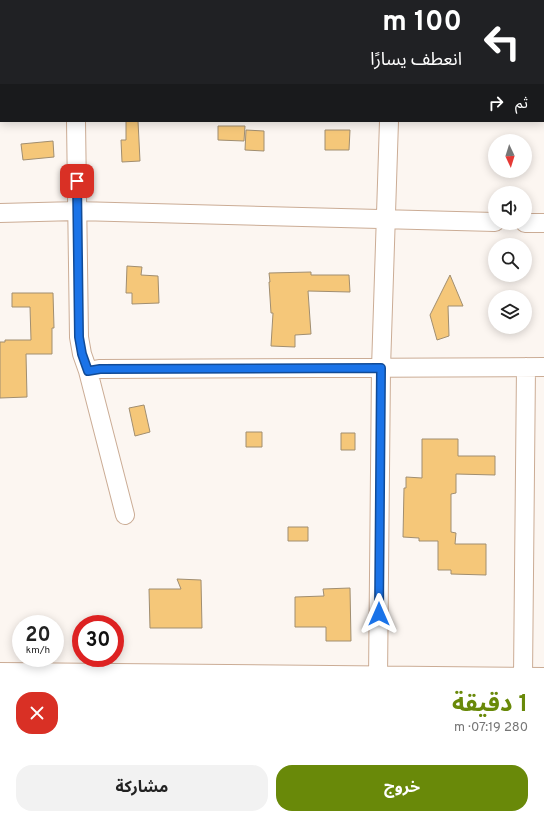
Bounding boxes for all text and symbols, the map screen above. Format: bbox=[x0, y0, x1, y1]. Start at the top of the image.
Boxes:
text: 100 m bbox=[382, 5, 462, 41]
icon: left bbox=[476, 16, 528, 68]
text: انعطف يسارًا bbox=[370, 49, 462, 72]
icon: right bbox=[485, 92, 507, 114]
text: ثم bbox=[515, 95, 528, 114]
north arrow bbox=[488, 134, 532, 178]
map controls bbox=[488, 134, 532, 334]
pin bbox=[60, 164, 94, 198]
icon: arrive bbox=[66, 170, 88, 192]
button: sound bbox=[488, 186, 532, 230]
button: search bbox=[488, 238, 532, 282]
button: layers bbox=[488, 290, 532, 334]
position arrow bbox=[358, 593, 400, 635]
speed limit sign: 30 bbox=[72, 615, 124, 667]
text: 20 bbox=[25, 623, 51, 649]
text: km/h bbox=[26, 644, 50, 657]
text: 1 دقيقة bbox=[452, 690, 528, 720]
button: close bbox=[16, 692, 58, 734]
text: 280 m · 07:19 bbox=[454, 720, 528, 736]
button: مشاركة bbox=[16, 765, 268, 811]
button: خروج bbox=[276, 765, 528, 811]

